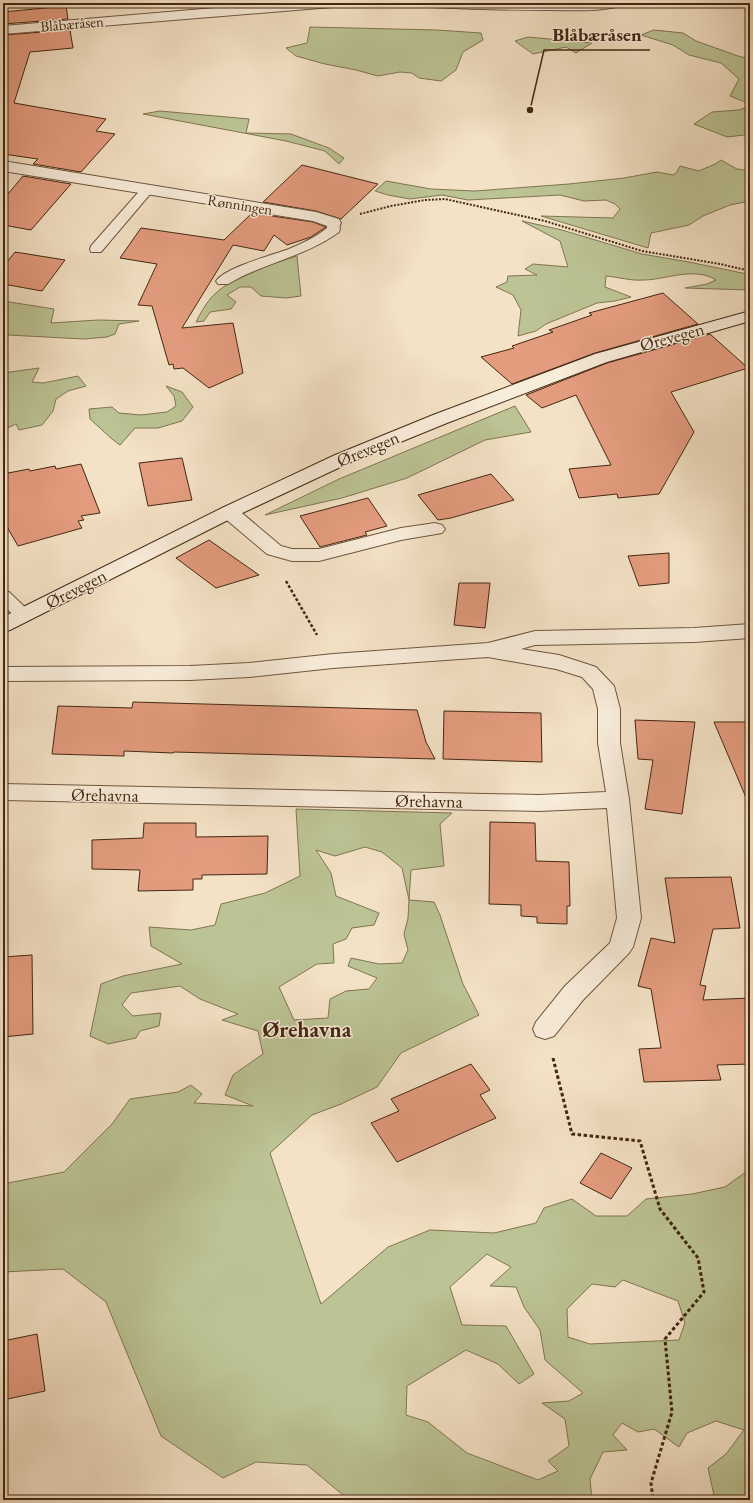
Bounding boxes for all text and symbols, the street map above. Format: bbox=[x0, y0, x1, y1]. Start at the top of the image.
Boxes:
street label: Blåbæråsen bbox=[39, 11, 105, 36]
callout: Blåbæråsen bbox=[544, 19, 650, 50]
text: Blåbæråsen bbox=[552, 22, 642, 47]
street label: Rønningen bbox=[206, 190, 274, 219]
street label: Ørevegen bbox=[637, 317, 707, 356]
street label: Ørevegen bbox=[333, 425, 403, 472]
street label: Ørevegen bbox=[41, 563, 111, 614]
street label: Ørehavna bbox=[71, 782, 140, 807]
street label: Ørehavna bbox=[395, 788, 464, 813]
district label: Ørehavna bbox=[263, 1015, 352, 1044]

